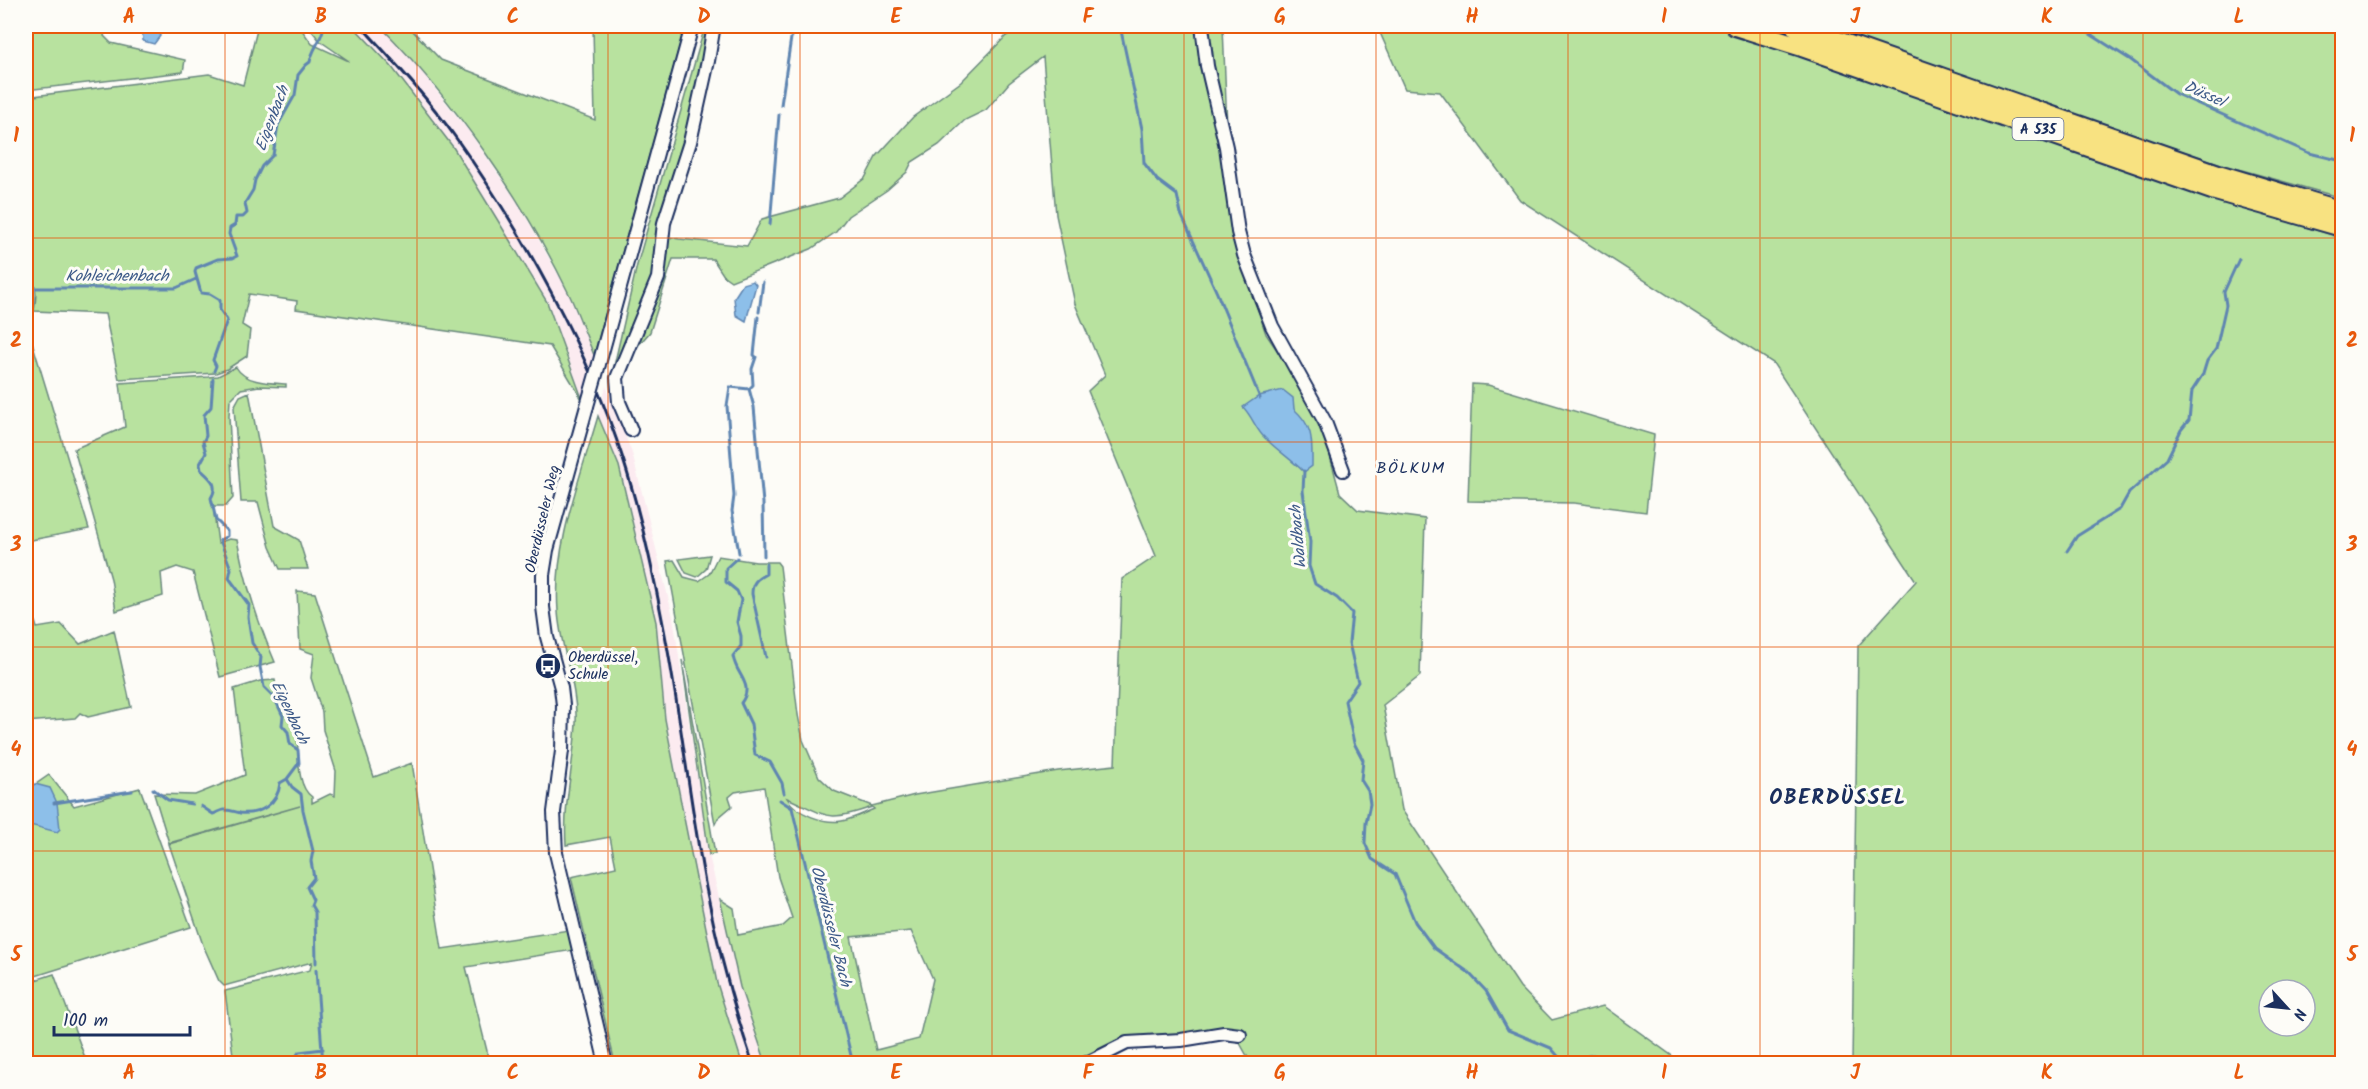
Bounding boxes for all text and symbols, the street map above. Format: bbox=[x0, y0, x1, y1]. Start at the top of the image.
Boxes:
text: A bbox=[123, 2, 135, 34]
text: B bbox=[315, 2, 327, 34]
text: C bbox=[507, 2, 519, 34]
text: D bbox=[697, 2, 711, 34]
text: E bbox=[890, 2, 902, 34]
text: F bbox=[1083, 2, 1095, 34]
text: G bbox=[1274, 2, 1286, 34]
text: H bbox=[1465, 2, 1479, 34]
text: I bbox=[1661, 2, 1667, 34]
text: J bbox=[1850, 2, 1861, 34]
text: K bbox=[2041, 2, 2053, 34]
text: L bbox=[2234, 2, 2244, 34]
water label: Düssel bbox=[2180, 74, 2232, 116]
water label: Eigenbach bbox=[249, 81, 297, 155]
road number: A 535 bbox=[2012, 118, 2064, 140]
text: 1 bbox=[13, 121, 19, 153]
text: 1 bbox=[2349, 121, 2355, 153]
water label: Kohleichenbach bbox=[65, 264, 170, 289]
text: 2 bbox=[10, 326, 22, 358]
text: 2 bbox=[2346, 326, 2358, 358]
district label: BÖLKUM bbox=[1376, 456, 1446, 481]
street label: Oberdüsseler Weg bbox=[519, 463, 567, 576]
water label: Waldbach bbox=[1283, 503, 1314, 570]
text: 3 bbox=[10, 530, 22, 562]
text: 3 bbox=[2346, 530, 2358, 562]
place label: Oberdüssel, Schule bbox=[568, 646, 638, 687]
bus stop icon: Oberdüssel, Schule bbox=[533, 651, 563, 681]
water label: Eigenbach bbox=[264, 676, 316, 750]
text: 4 bbox=[11, 735, 22, 767]
text: 4 bbox=[2347, 735, 2358, 767]
district label: OBERDÜSSEL bbox=[1769, 782, 1907, 815]
water label: Oberdüsseler Bach bbox=[803, 863, 858, 991]
text: 5 bbox=[10, 940, 23, 972]
text: 5 bbox=[2346, 940, 2359, 972]
north arrow bbox=[2257, 978, 2317, 1038]
scale bar bbox=[54, 999, 190, 1037]
text: N bbox=[2286, 1004, 2312, 1024]
text: 100 m bbox=[63, 1007, 108, 1036]
text: A bbox=[123, 1058, 135, 1089]
text: B bbox=[315, 1058, 327, 1089]
text: C bbox=[507, 1058, 519, 1089]
text: D bbox=[697, 1058, 711, 1089]
text: E bbox=[890, 1058, 902, 1089]
text: F bbox=[1083, 1058, 1095, 1089]
text: G bbox=[1274, 1058, 1286, 1089]
text: H bbox=[1465, 1058, 1479, 1089]
text: I bbox=[1661, 1058, 1667, 1089]
text: J bbox=[1850, 1058, 1861, 1089]
text: K bbox=[2041, 1058, 2053, 1089]
text: L bbox=[2234, 1058, 2244, 1089]

